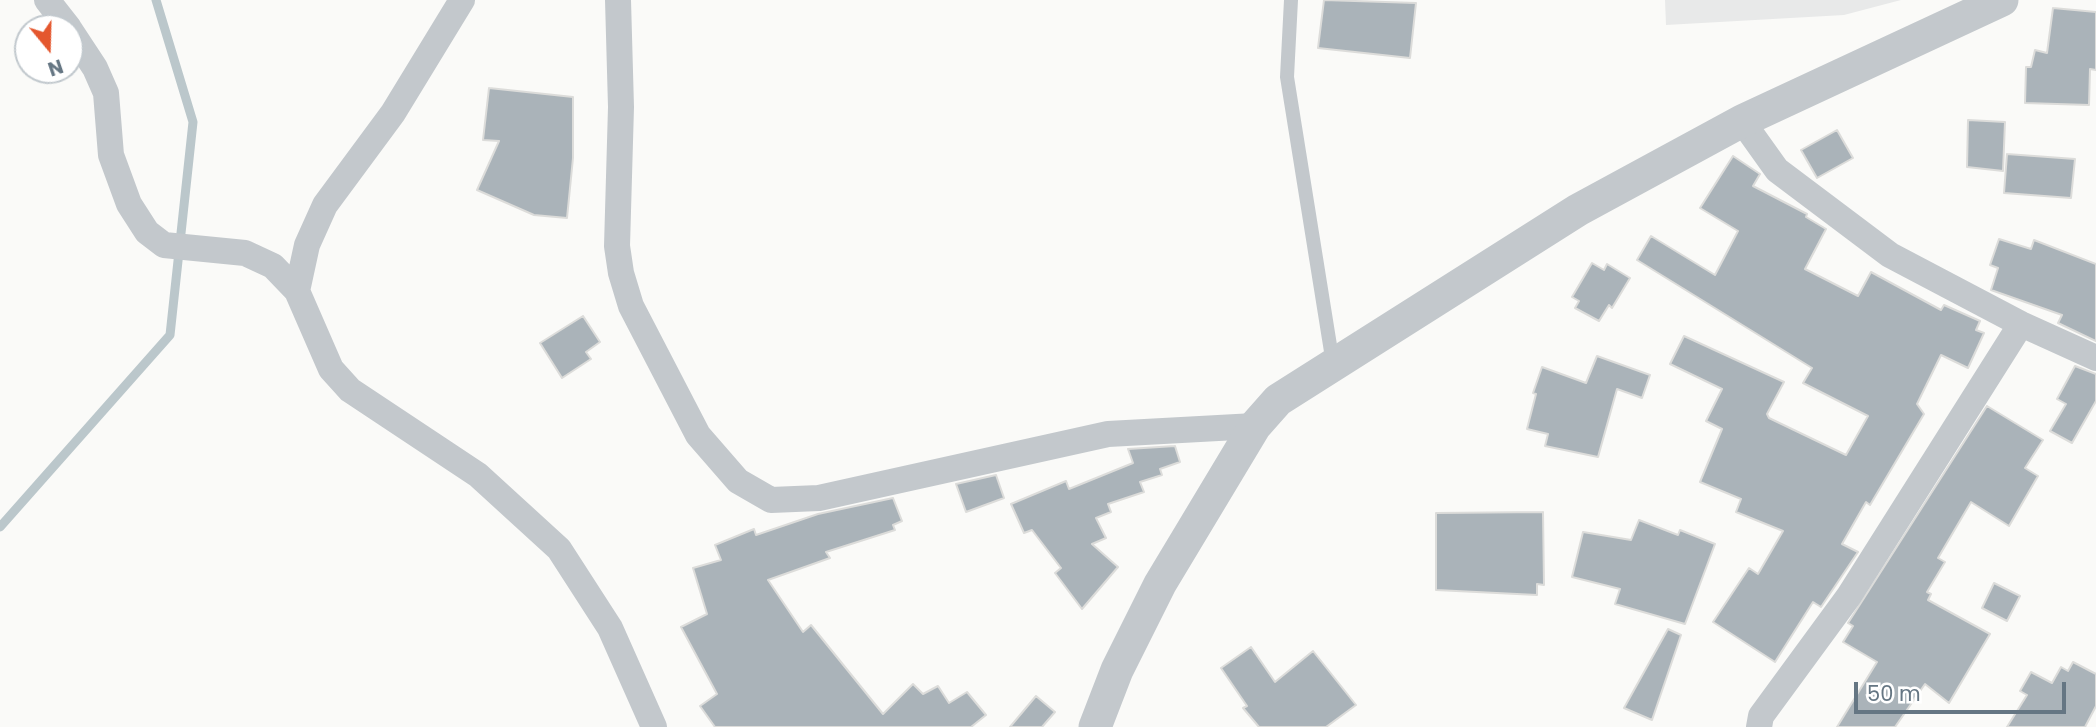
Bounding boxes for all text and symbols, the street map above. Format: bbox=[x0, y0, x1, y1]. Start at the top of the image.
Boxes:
north arrow bbox=[14, 14, 84, 84]
text: N bbox=[44, 52, 67, 83]
scale bar bbox=[1858, 668, 2070, 712]
text: 50 m bbox=[1867, 679, 1921, 708]

